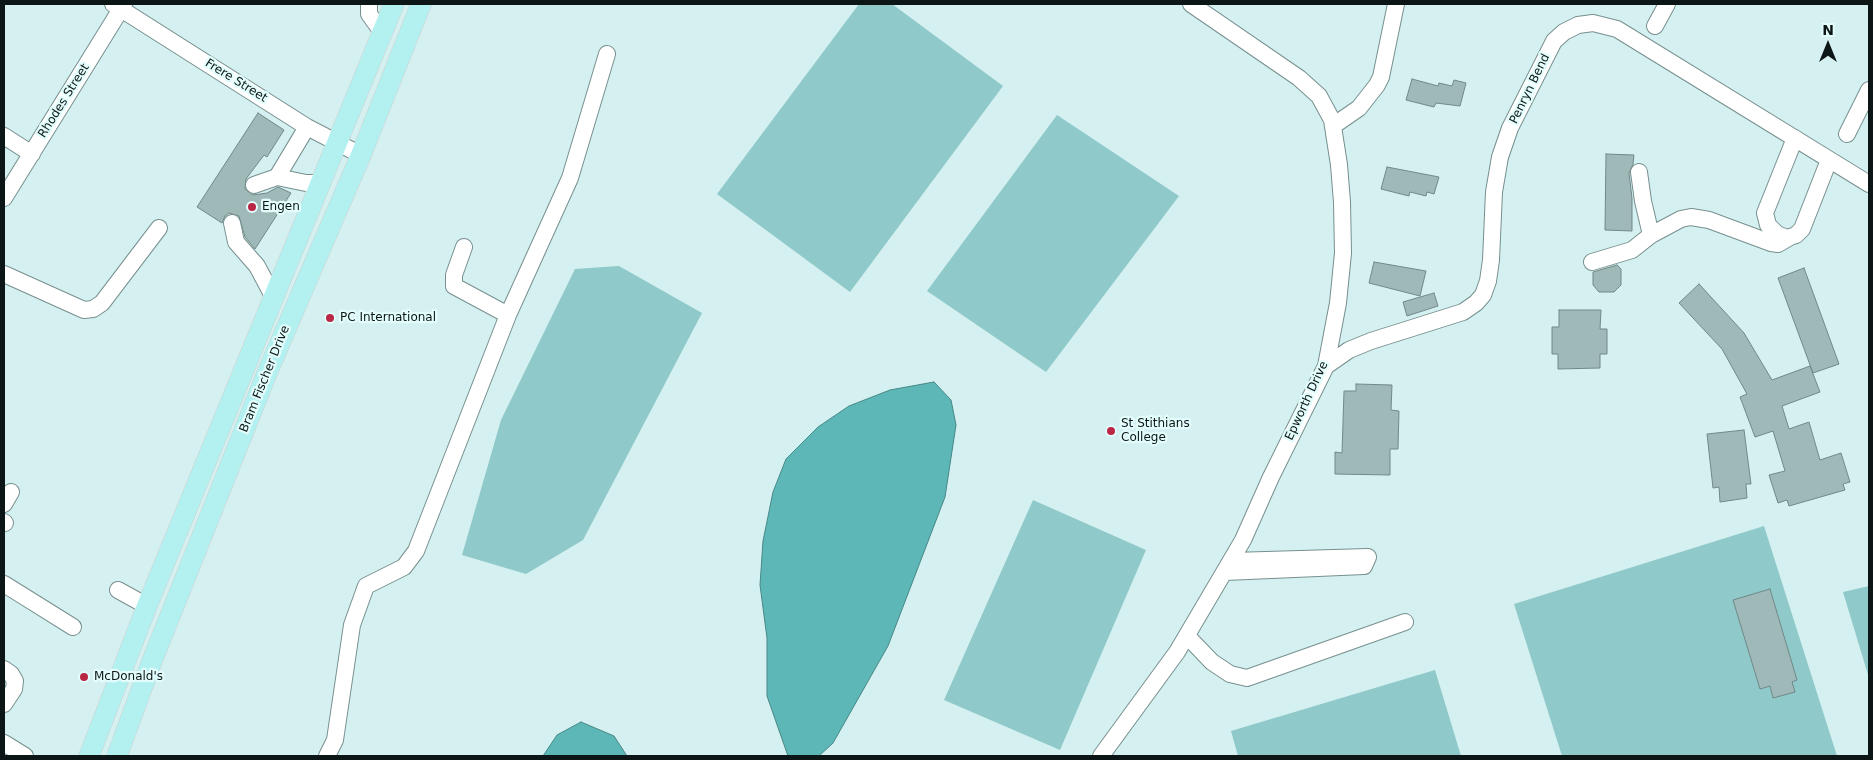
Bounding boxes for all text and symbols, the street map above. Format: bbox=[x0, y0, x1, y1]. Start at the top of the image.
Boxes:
north arrow bbox=[1803, 20, 1853, 70]
text: N bbox=[1822, 22, 1834, 38]
street label: Penryn Bend bbox=[1507, 52, 1553, 126]
street label: Frere Street bbox=[202, 56, 270, 106]
street label: Rhodes Street bbox=[35, 61, 93, 141]
place label: Engen bbox=[262, 200, 300, 214]
marker: Engen bbox=[246, 201, 258, 213]
place label: PC International bbox=[340, 311, 436, 325]
marker: PC International bbox=[324, 312, 336, 324]
street label: Bram Fischer Drive bbox=[237, 323, 293, 435]
street label: Epworth Drive bbox=[1282, 359, 1332, 443]
place label: St Stithians College bbox=[1121, 417, 1190, 445]
marker: St Stithians College bbox=[1105, 425, 1117, 437]
place label: McDonald's bbox=[94, 670, 163, 684]
marker: McDonald's bbox=[78, 671, 90, 683]

